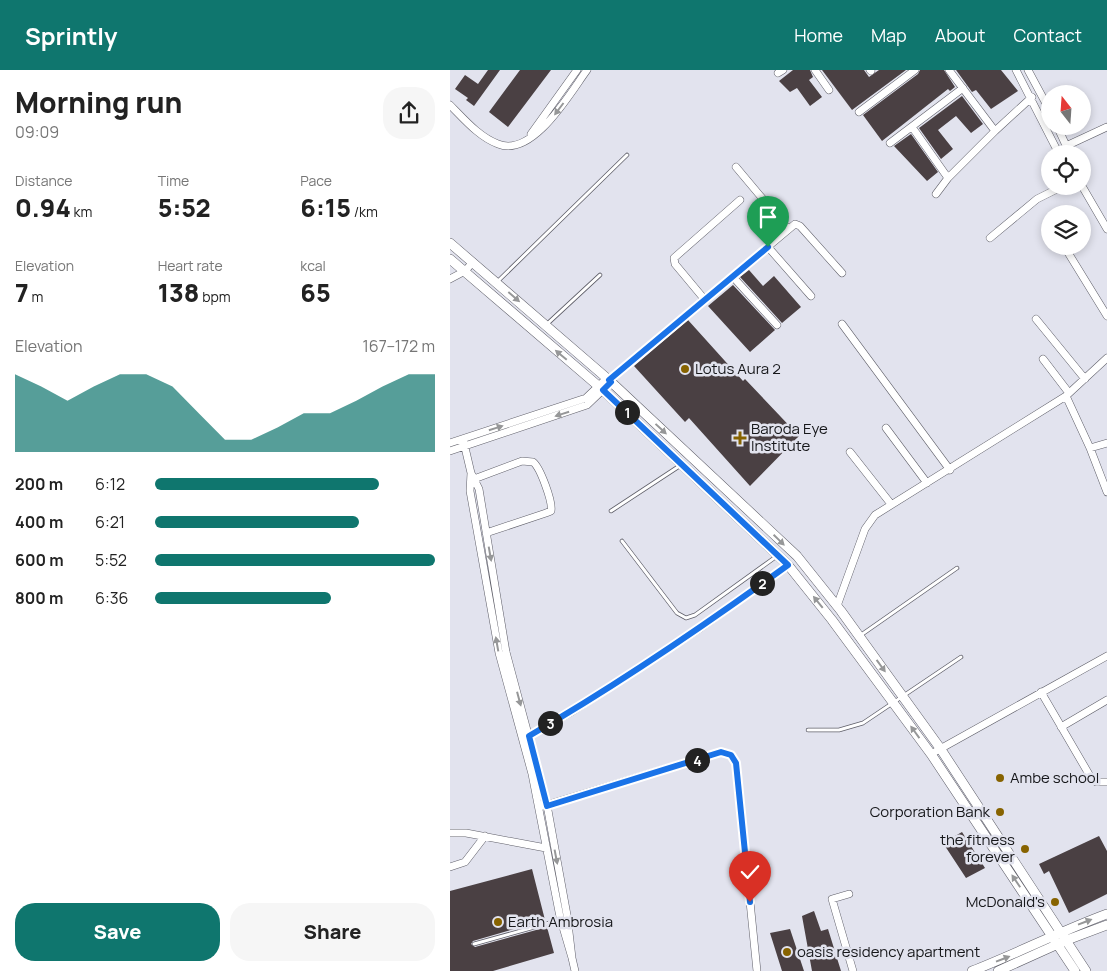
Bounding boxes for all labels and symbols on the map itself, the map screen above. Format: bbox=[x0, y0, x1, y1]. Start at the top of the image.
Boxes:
north arrow bbox=[1041, 85, 1091, 135]
one-way arrow bbox=[553, 102, 564, 115]
pin bbox=[747, 196, 789, 247]
one-way arrow bbox=[507, 291, 519, 303]
one-way arrow bbox=[555, 349, 568, 360]
place label: Lotus Aura 2 bbox=[695, 358, 781, 379]
marker: Lotus Aura 2 bbox=[679, 363, 691, 375]
pin: 1 bbox=[614, 400, 640, 424]
one-way arrow bbox=[554, 410, 569, 418]
place label: Baroda Eye Institute bbox=[751, 418, 828, 456]
one-way arrow bbox=[489, 423, 504, 431]
one-way arrow bbox=[654, 423, 666, 435]
marker: Baroda Eye Institute bbox=[733, 431, 747, 445]
one-way arrow bbox=[773, 534, 785, 546]
one-way arrow bbox=[487, 547, 495, 563]
pin: 2 bbox=[750, 570, 774, 596]
one-way arrow bbox=[812, 596, 823, 609]
one-way arrow bbox=[493, 636, 501, 652]
one-way arrow bbox=[876, 659, 886, 673]
one-way arrow bbox=[516, 692, 524, 707]
pin: 3 bbox=[538, 710, 562, 736]
one-way arrow bbox=[910, 725, 920, 739]
pin: 4 bbox=[684, 748, 710, 772]
place label: Ambe school bbox=[1010, 767, 1099, 788]
marker: Ambe school bbox=[994, 772, 1006, 784]
place label: Corporation Bank bbox=[870, 801, 991, 822]
marker: Corporation Bank bbox=[994, 806, 1006, 818]
place label: the fitness forever bbox=[940, 829, 1016, 867]
marker: the fitness forever bbox=[1019, 843, 1031, 855]
one-way arrow bbox=[553, 850, 561, 866]
pin bbox=[729, 851, 771, 902]
one-way arrow bbox=[1011, 875, 1021, 888]
place label: McDonald's bbox=[966, 891, 1045, 912]
marker: McDonald's bbox=[1049, 896, 1061, 908]
place label: Earth Ambrosia bbox=[508, 911, 613, 932]
marker: Earth Ambrosia bbox=[492, 916, 504, 928]
one-way arrow bbox=[1078, 918, 1093, 925]
place label: oasis residency apartment bbox=[797, 941, 980, 962]
marker: oasis residency apartment bbox=[781, 946, 793, 958]
one-way arrow bbox=[995, 955, 1010, 962]

